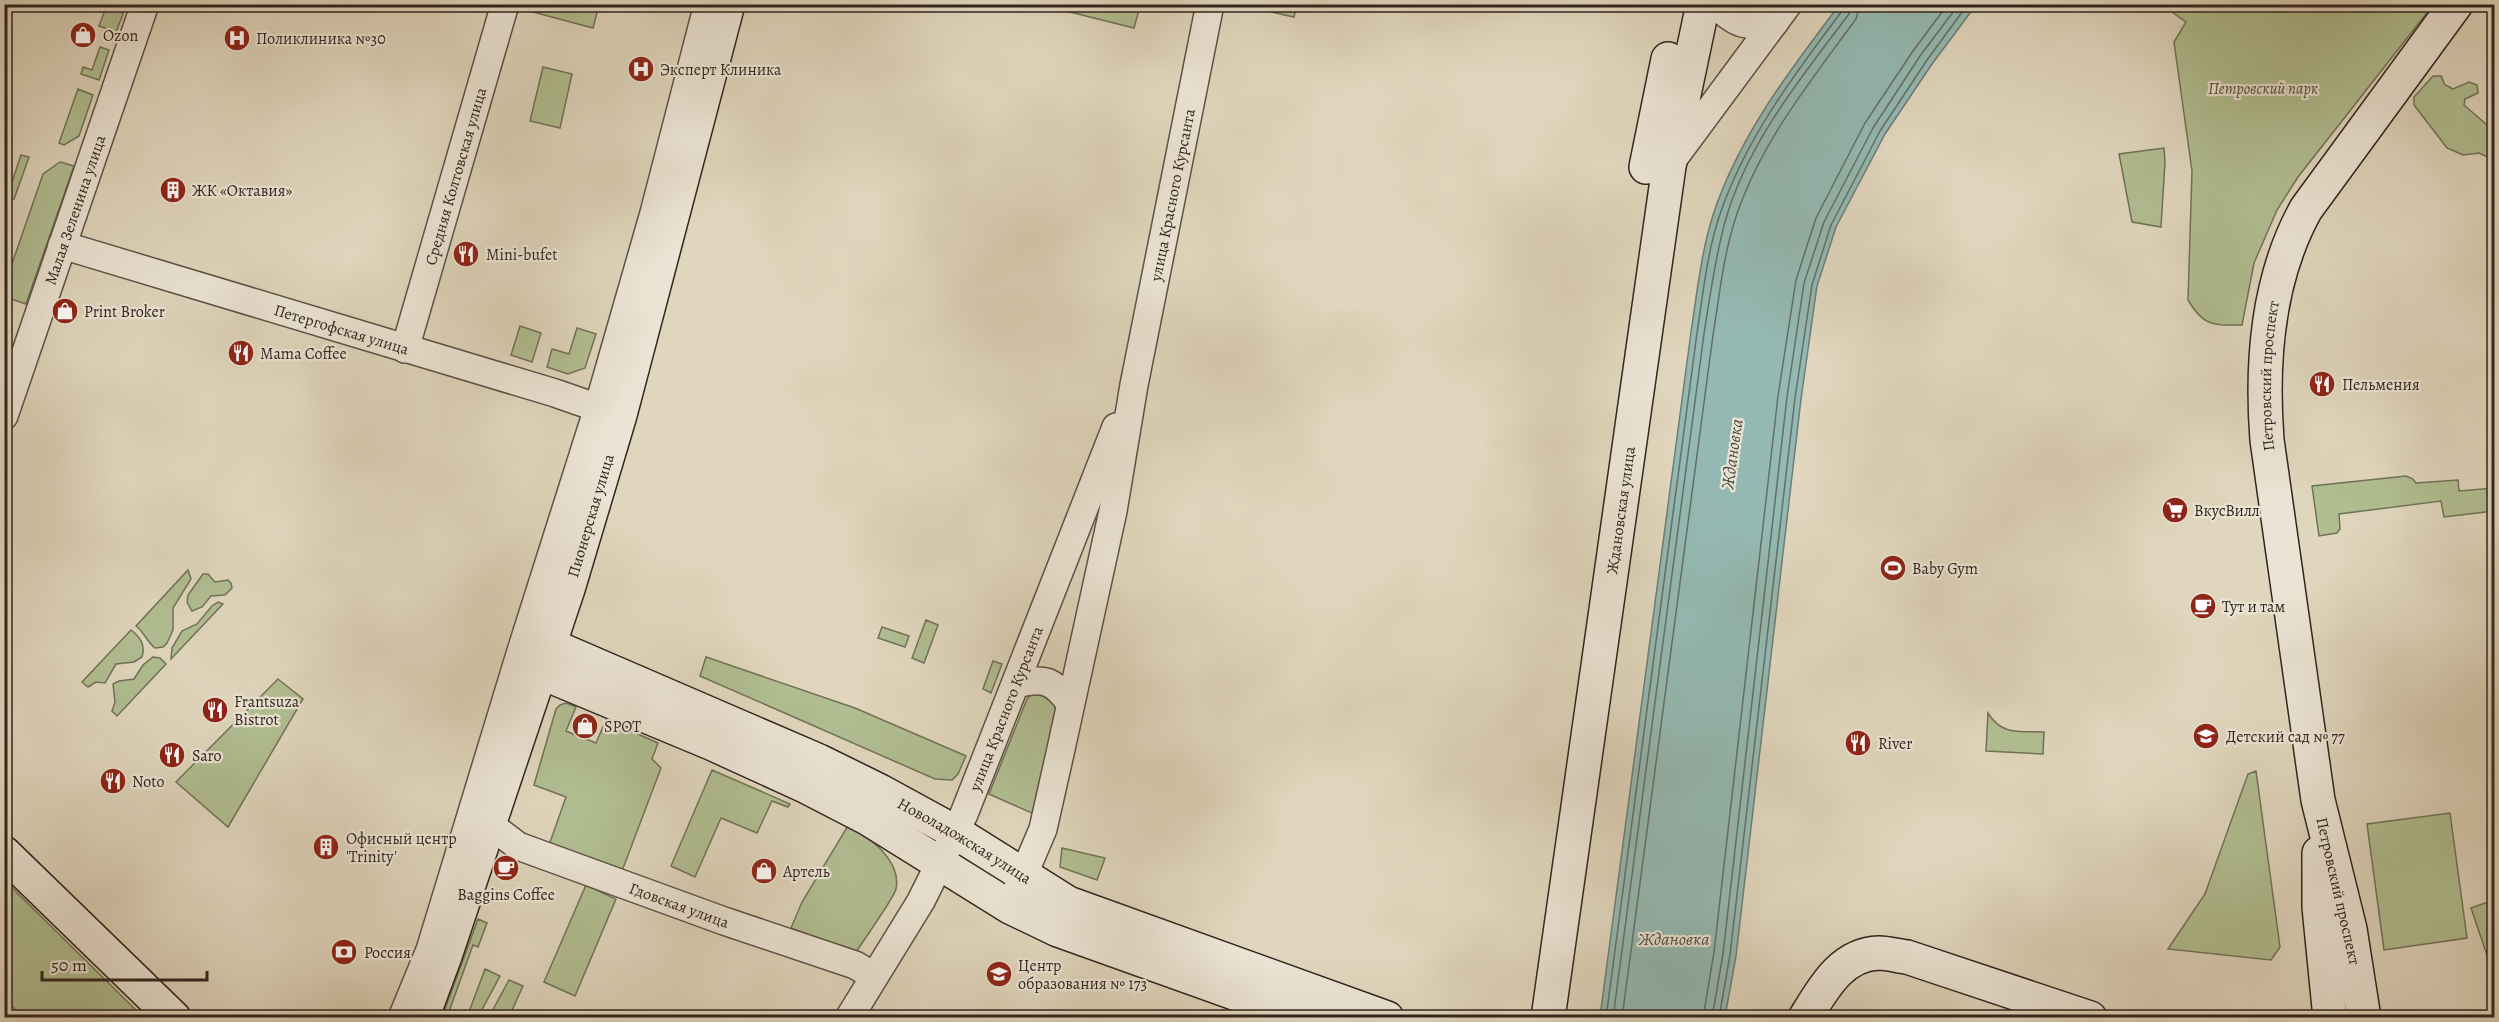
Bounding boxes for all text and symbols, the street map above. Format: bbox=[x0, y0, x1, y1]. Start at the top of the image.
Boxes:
shop icon: Ozon bbox=[68, 20, 98, 50]
hospital icon: Поликлиника №30 bbox=[222, 23, 252, 53]
place label: Ozon bbox=[103, 25, 138, 47]
place label: Поликлиника №30 bbox=[256, 28, 386, 50]
hospital icon: Эксперт Клиника bbox=[626, 54, 656, 84]
place label: Эксперт Клиника bbox=[660, 59, 782, 81]
park label: Петровский парк bbox=[2208, 78, 2318, 100]
street label: Средняя Колтовская улица bbox=[420, 84, 492, 268]
street label: улица Красного Курсанта bbox=[1145, 106, 1201, 284]
street label: Малая Зеленина улица bbox=[40, 131, 112, 288]
building icon: ЖК «Октавия» bbox=[158, 175, 188, 205]
place label: ЖК «Октавия» bbox=[192, 180, 292, 202]
restaurant icon: Mini-bufet bbox=[451, 239, 481, 269]
place label: Mini-bufet bbox=[486, 244, 558, 266]
shop icon: Print Broker bbox=[50, 296, 80, 326]
street label: Петергофская улица bbox=[271, 299, 412, 361]
street label: Петровский проспект bbox=[2255, 299, 2285, 452]
place label: Print Broker bbox=[84, 301, 165, 323]
restaurant icon: Mama Coffee bbox=[226, 338, 256, 368]
place label: Mama Coffee bbox=[260, 343, 347, 365]
restaurant icon: Пельмения bbox=[2307, 369, 2337, 399]
place label: Пельмения bbox=[2342, 374, 2420, 396]
water label: Ждановка bbox=[1715, 417, 1749, 492]
street label: Ждановская улица bbox=[1601, 444, 1641, 576]
street label: Пионерская улица bbox=[562, 451, 620, 580]
supermarket icon: ВкусВилл bbox=[2160, 495, 2190, 525]
place label: ВкусВилл bbox=[2194, 500, 2260, 522]
sports icon: Baby Gym bbox=[1878, 553, 1908, 583]
place label: Baby Gym bbox=[1912, 558, 1978, 580]
cafe icon: Тут и там bbox=[2188, 591, 2218, 621]
place label: Тут и там bbox=[2222, 596, 2285, 618]
street label: улица Красного Курсанта bbox=[964, 622, 1049, 795]
place label: Frantsuza Bistrot bbox=[234, 691, 300, 731]
restaurant icon: Frantsuza Bistrot bbox=[200, 695, 230, 725]
shop icon: SPOT bbox=[570, 711, 600, 741]
place label: SPOT bbox=[604, 716, 641, 738]
school or university icon: Детский сад № 77 bbox=[2191, 721, 2221, 751]
place label: Детский сад № 77 bbox=[2226, 726, 2345, 748]
restaurant icon: River bbox=[1843, 728, 1873, 758]
place label: River bbox=[1878, 733, 1912, 755]
restaurant icon: Saro bbox=[157, 740, 187, 770]
place label: Saro bbox=[192, 745, 222, 767]
restaurant icon: Noto bbox=[98, 766, 128, 796]
place label: Noto bbox=[132, 771, 164, 793]
street label: Новоладожская улица bbox=[893, 793, 1036, 890]
street label: Петровский проспект bbox=[2310, 815, 2366, 967]
place label: Офисный центр 'Trinity' bbox=[346, 828, 457, 868]
building icon: Офисный центр 'Trinity' bbox=[311, 832, 341, 862]
cafe icon: Baggins Coffee bbox=[491, 853, 521, 883]
shop icon: Артель bbox=[749, 856, 779, 886]
place label: Артель bbox=[782, 861, 830, 883]
street label: Гдовская улица bbox=[626, 877, 732, 934]
place label: Baggins Coffee bbox=[457, 884, 555, 906]
water label: Ждановка bbox=[1637, 927, 1710, 951]
bank icon: Россия bbox=[329, 937, 359, 967]
place label: Россия bbox=[364, 942, 411, 964]
scale bar bbox=[42, 944, 207, 982]
text: 50 m bbox=[51, 953, 87, 977]
place label: Центр образования № 173 bbox=[1018, 955, 1147, 995]
school or university icon: Центр образования № 173 bbox=[984, 959, 1014, 989]

